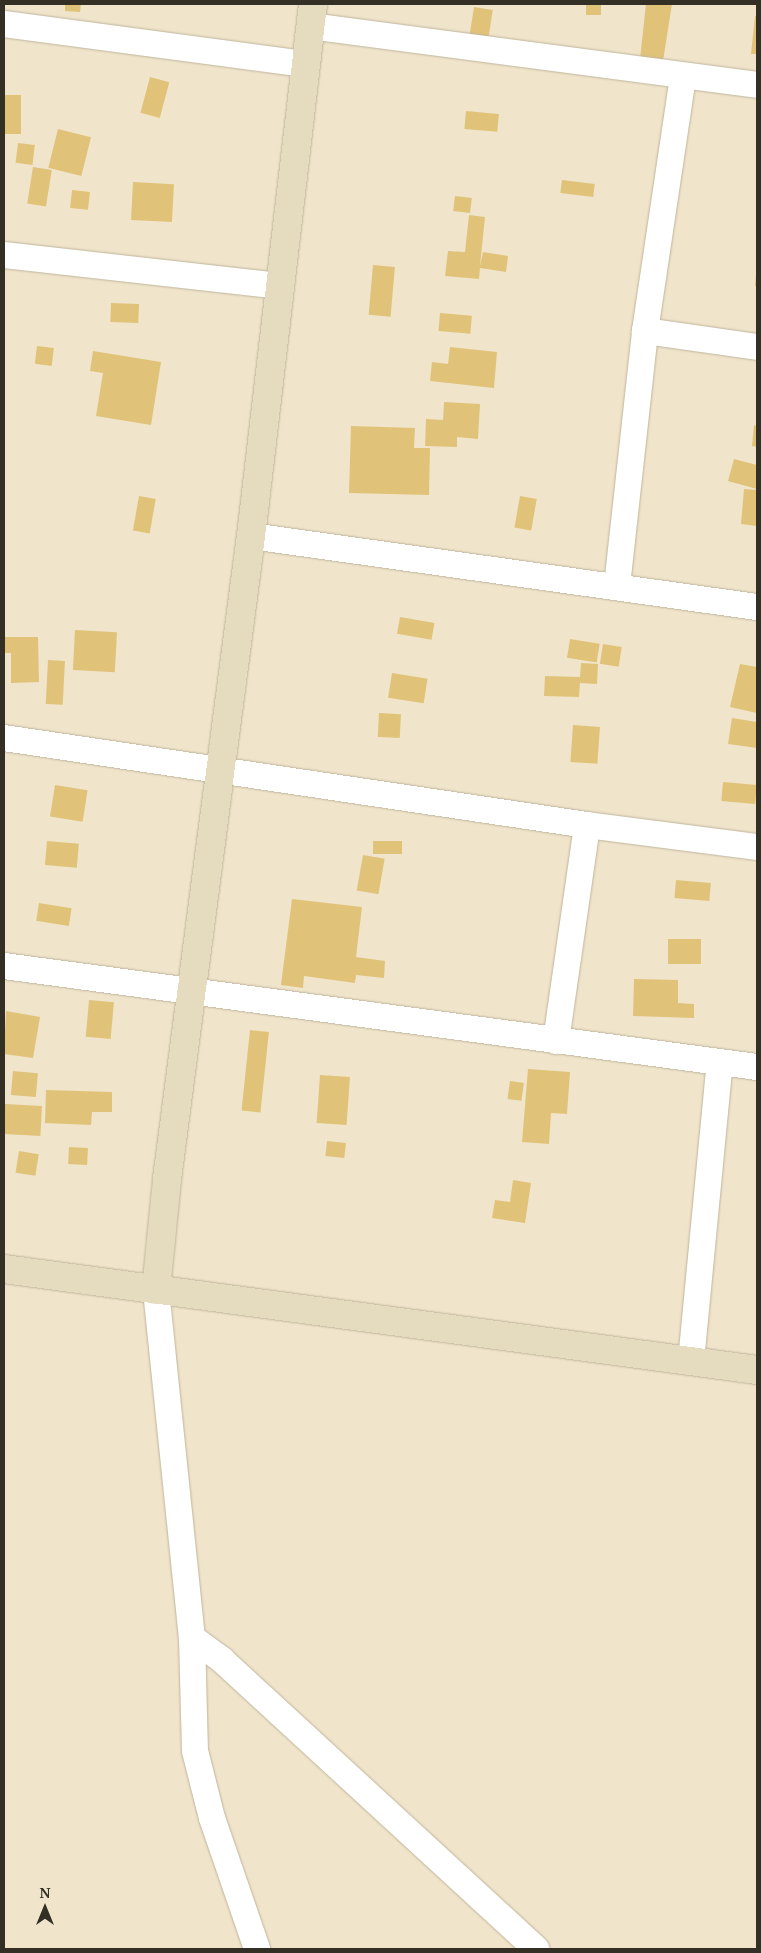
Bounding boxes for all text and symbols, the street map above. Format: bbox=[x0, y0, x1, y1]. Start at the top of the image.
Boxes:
north arrow bbox=[20, 1883, 70, 1933]
text: N bbox=[39, 1883, 51, 1902]

